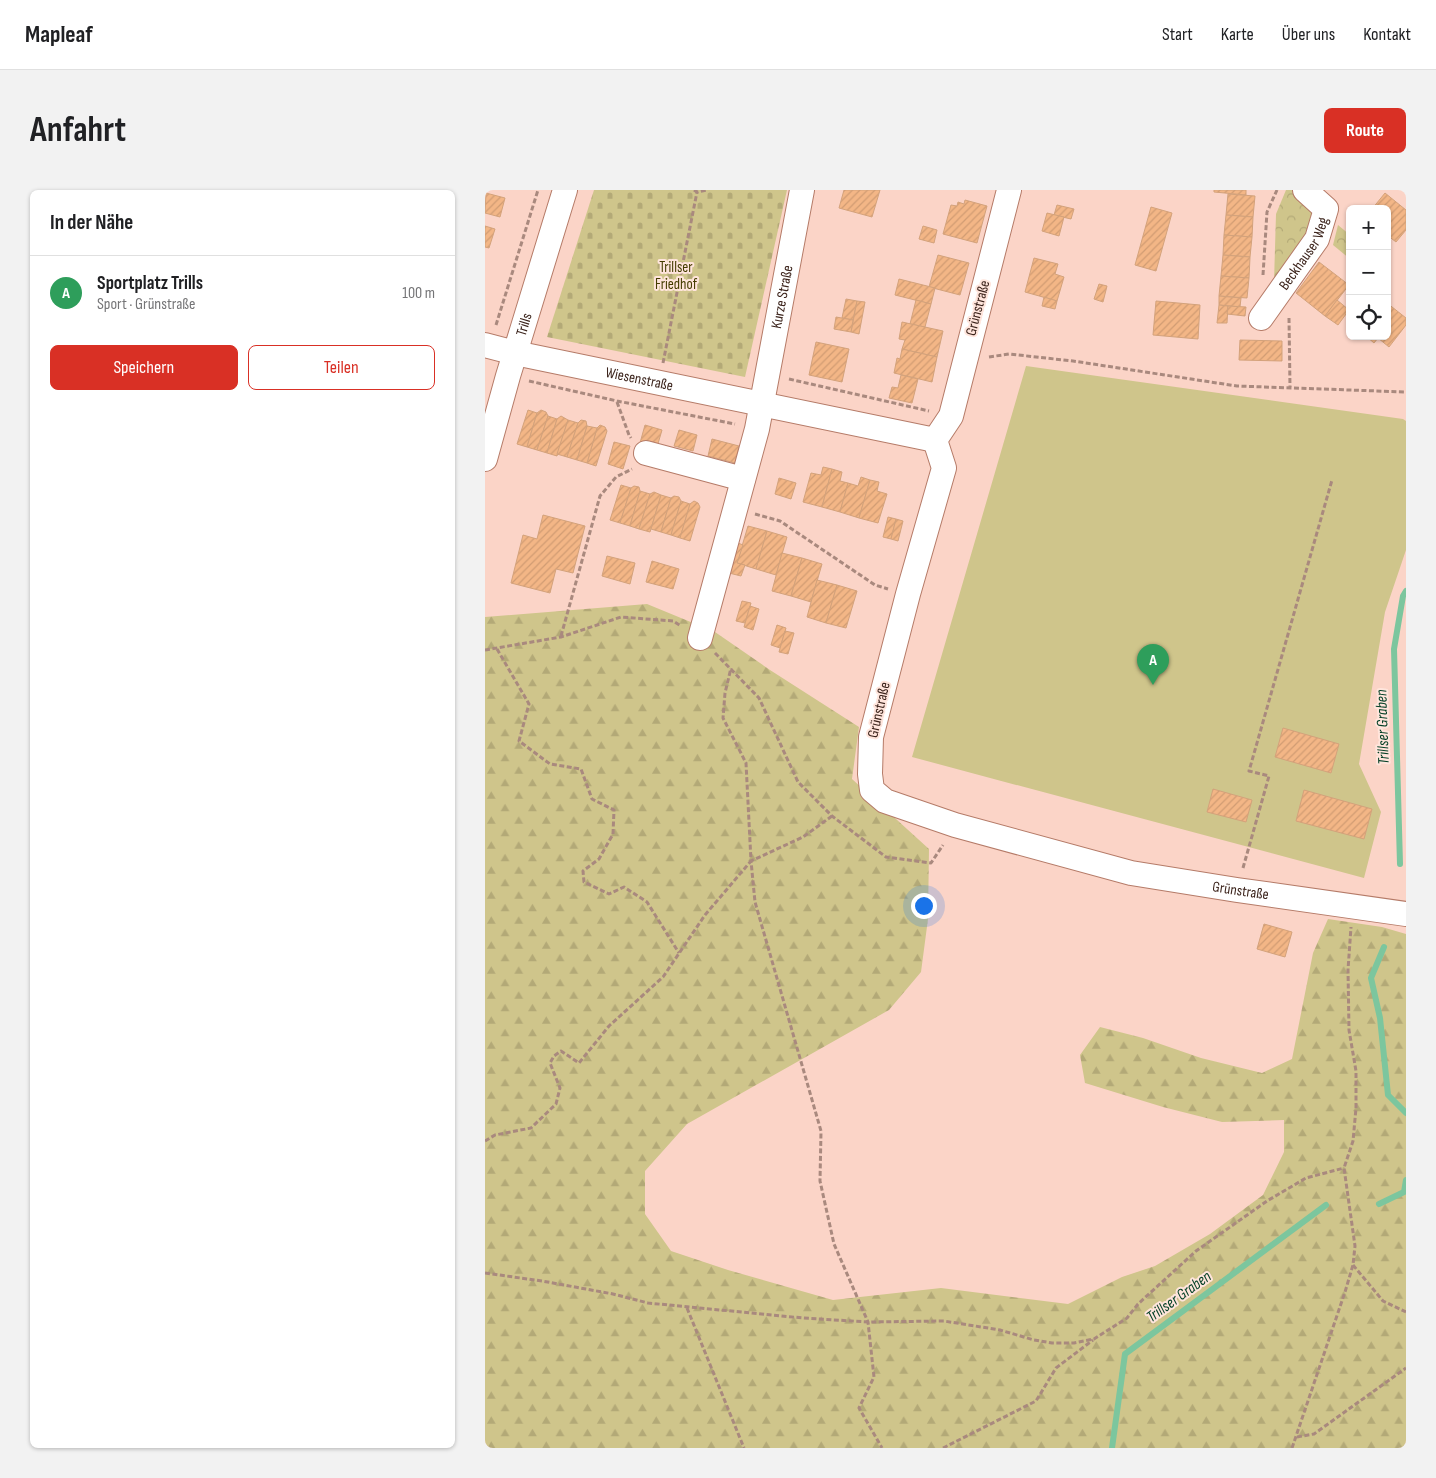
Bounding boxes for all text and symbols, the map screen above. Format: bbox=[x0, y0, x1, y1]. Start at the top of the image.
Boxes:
text: Mapleaf bbox=[25, 20, 93, 49]
text: Start bbox=[1162, 24, 1193, 45]
text: Karte bbox=[1221, 24, 1254, 45]
text: Über uns bbox=[1282, 24, 1335, 45]
text: Kontakt bbox=[1363, 24, 1411, 45]
button: Route bbox=[1324, 108, 1406, 153]
text: Anfahrt bbox=[30, 109, 126, 152]
map controls bbox=[1346, 205, 1391, 340]
button: + bbox=[1346, 205, 1391, 250]
text: In der Nähe bbox=[50, 210, 133, 235]
street label: Beckhauser Weg bbox=[1274, 215, 1333, 294]
button: − bbox=[1346, 250, 1391, 295]
park label: Trillser Friedhof bbox=[655, 258, 698, 294]
street label: Kurze Straße bbox=[767, 264, 797, 330]
text: Sportplatz Trills bbox=[97, 272, 203, 295]
street label: Grünstraße bbox=[961, 278, 995, 338]
text: A bbox=[62, 284, 70, 303]
text: 100 m bbox=[402, 284, 435, 303]
text: Sport · Grünstraße bbox=[97, 295, 195, 314]
button: locate bbox=[1346, 295, 1391, 340]
street label: Trills bbox=[511, 311, 536, 338]
button: Speichern bbox=[50, 345, 238, 390]
button: Teilen bbox=[248, 345, 435, 390]
street label: Wiesenstraße bbox=[604, 362, 675, 395]
pin: A bbox=[1137, 644, 1169, 685]
street label: Grünstraße bbox=[863, 680, 895, 740]
water label: Trillser Graben bbox=[1372, 689, 1394, 765]
street label: Grünstraße bbox=[1211, 877, 1270, 904]
your location bbox=[911, 893, 937, 919]
water label: Trillser Graben bbox=[1143, 1267, 1215, 1327]

